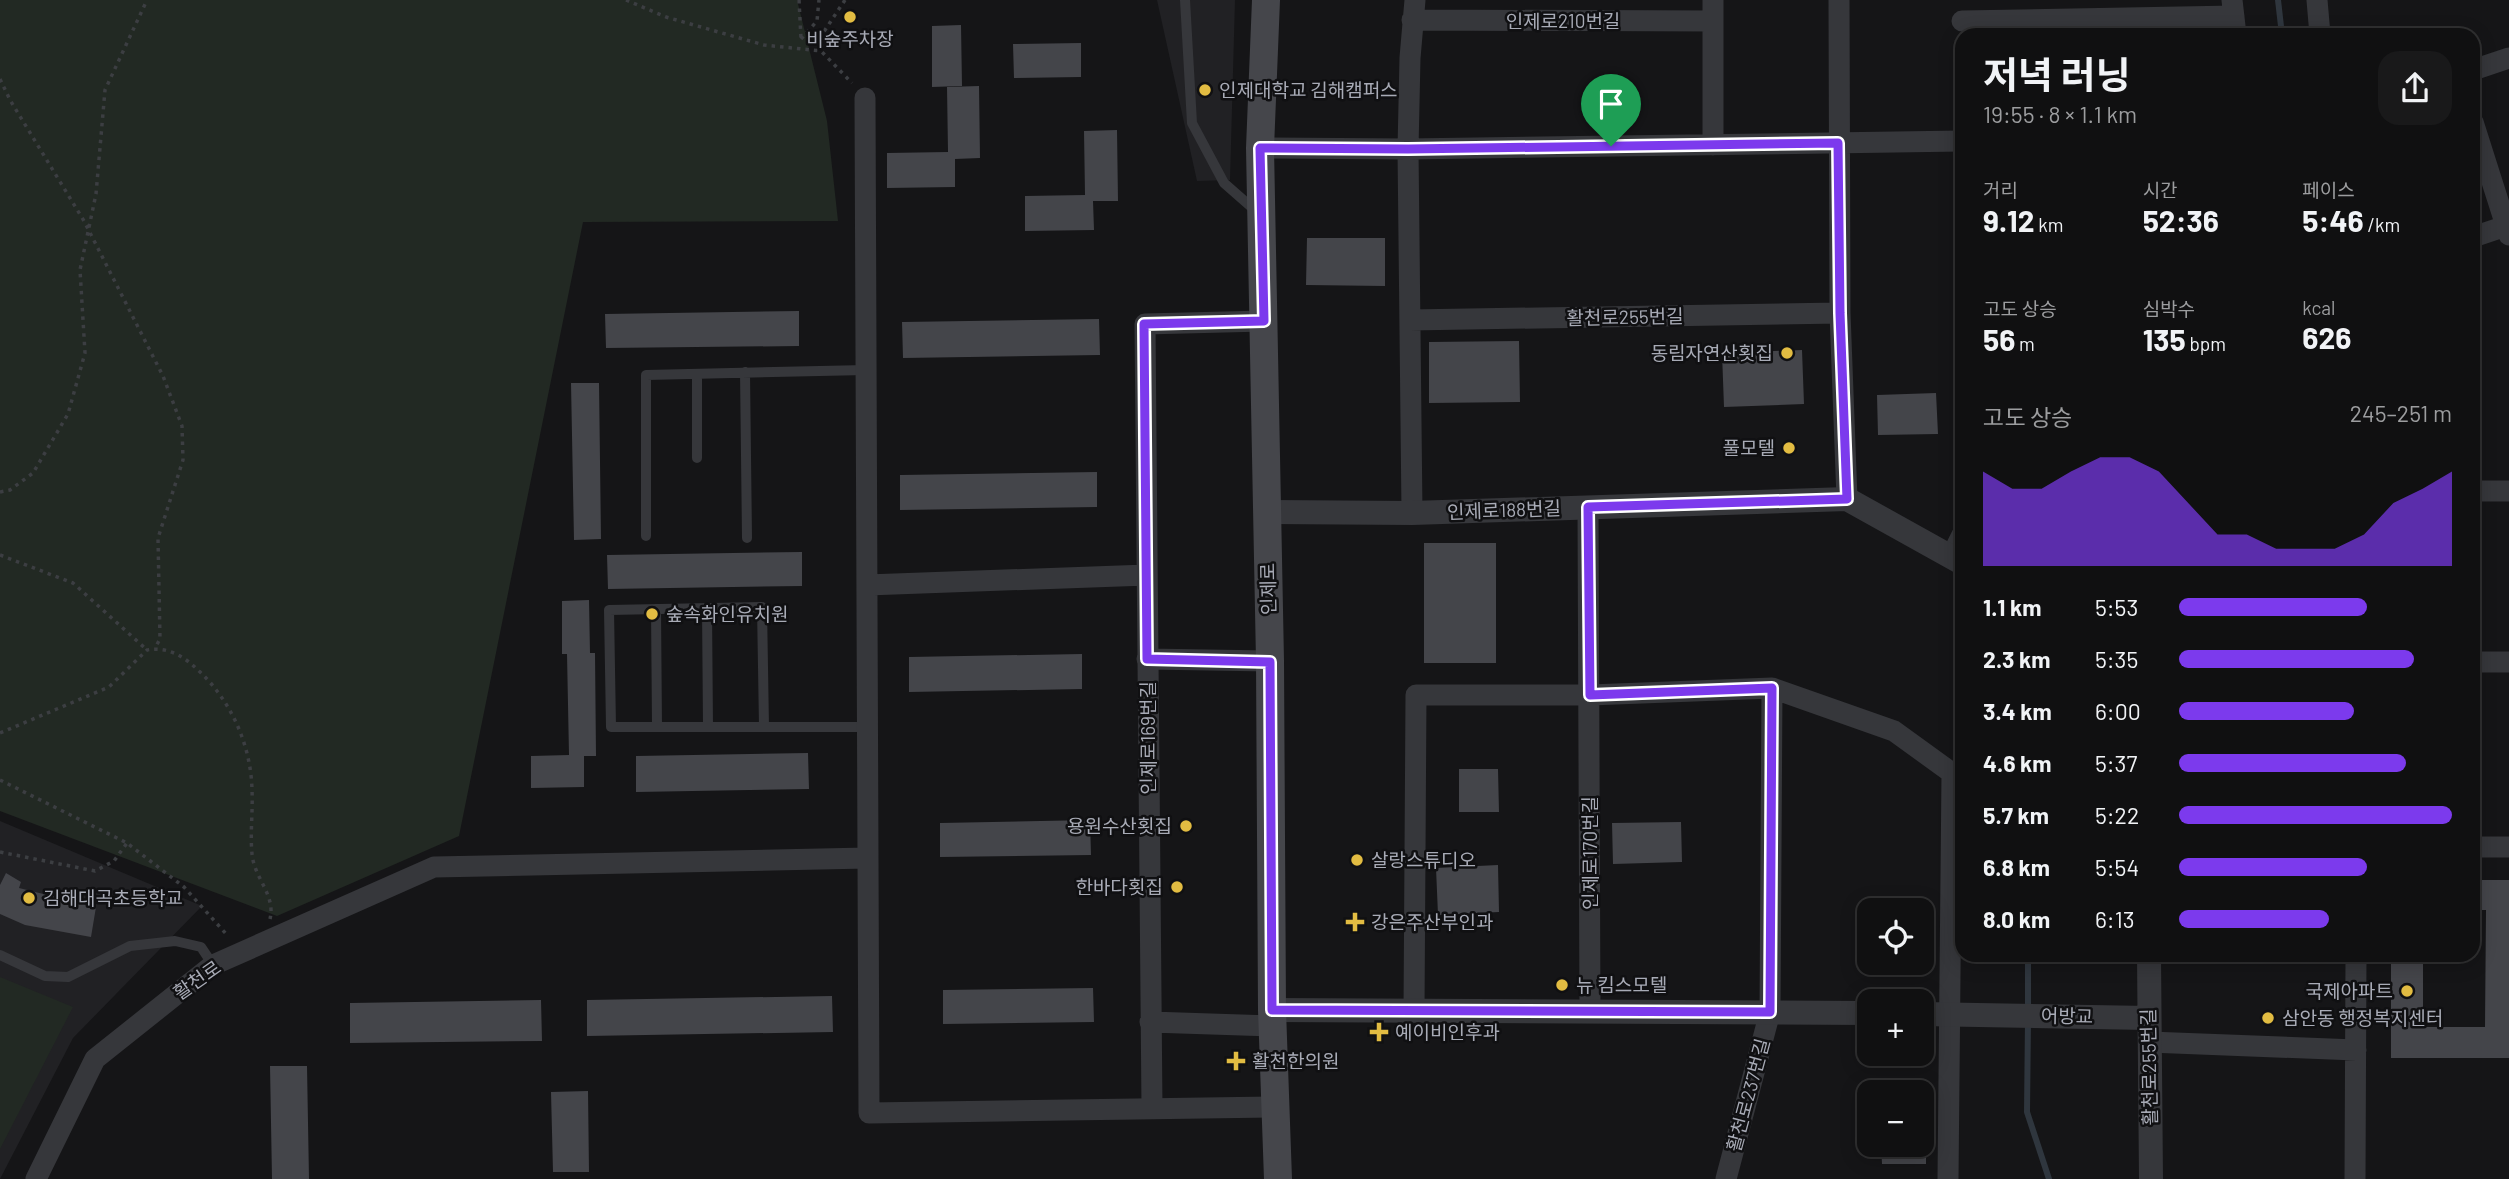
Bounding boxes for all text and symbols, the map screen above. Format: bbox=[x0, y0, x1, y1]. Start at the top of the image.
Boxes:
marker: 비숲주차장 bbox=[842, 9, 858, 25]
street label: 인제로210번길 bbox=[1506, 9, 1620, 32]
place label: 비숲주차장 bbox=[806, 27, 894, 50]
text: 저녁 러닝 bbox=[1983, 51, 2130, 97]
button: share bbox=[2378, 51, 2452, 125]
pin bbox=[1581, 74, 1641, 146]
place label: 인제대학교 김해캠퍼스 bbox=[1219, 78, 1398, 101]
marker: 인제대학교 김해캠퍼스 bbox=[1197, 82, 1213, 98]
icon: arrive bbox=[1592, 85, 1630, 123]
text: 19:55 · 8 × 1.1 km bbox=[1983, 100, 2137, 128]
text: 거리 bbox=[1983, 178, 2018, 201]
text: 시간 bbox=[2143, 178, 2178, 201]
text: 페이스 bbox=[2302, 178, 2355, 201]
text: 9.12 bbox=[1983, 202, 2034, 238]
text: 52:36 bbox=[2143, 202, 2219, 238]
text: 5:46 bbox=[2302, 202, 2364, 238]
text: km bbox=[2034, 213, 2064, 236]
text: /km bbox=[2364, 213, 2400, 236]
text: kcal bbox=[2302, 296, 2335, 319]
text: 고도 상승 bbox=[1983, 297, 2057, 320]
text: 심박수 bbox=[2143, 297, 2195, 320]
street label: 활천로255번길 bbox=[1566, 304, 1684, 329]
text: 626 bbox=[2302, 319, 2351, 355]
text: 56 bbox=[1983, 321, 2015, 357]
text: 135 bbox=[2143, 321, 2186, 357]
text: m bbox=[2015, 332, 2035, 355]
text: bpm bbox=[2186, 332, 2226, 355]
place label: 동림자연산횟집 bbox=[1651, 341, 1773, 364]
marker: 동림자연산횟집 bbox=[1779, 345, 1795, 361]
text: 245–251 m bbox=[2350, 399, 2452, 427]
text: 고도 상승 bbox=[1983, 403, 2072, 431]
place label: 풀모텔 bbox=[1723, 436, 1775, 459]
marker: 풀모텔 bbox=[1781, 440, 1797, 456]
street label: 인제로188번길 bbox=[1447, 496, 1561, 523]
street label: 인제로 bbox=[1256, 563, 1279, 615]
text: 1.1 km bbox=[1983, 593, 2042, 621]
text: 5:53 bbox=[2095, 593, 2138, 621]
place label: 숲속화인유치원 bbox=[666, 602, 788, 625]
marker: 숲속화인유치원 bbox=[644, 606, 660, 622]
text: 2.3 km bbox=[1983, 645, 2051, 673]
text: 5:35 bbox=[2095, 645, 2138, 673]
street label: 인제로169번길 bbox=[1136, 681, 1159, 795]
text: 3.4 km bbox=[1983, 697, 2052, 725]
text: 6:00 bbox=[2095, 697, 2141, 725]
text: 4.6 km bbox=[1983, 749, 2052, 777]
text: 5:37 bbox=[2095, 749, 2137, 777]
street label: 인제로170번길 bbox=[1578, 796, 1601, 910]
text: 5.7 km bbox=[1983, 801, 2049, 829]
text: 5:22 bbox=[2095, 801, 2139, 829]
place label: 용원수산횟집 bbox=[1067, 814, 1172, 837]
marker: 용원수산횟집 bbox=[1178, 818, 1194, 834]
place label: 살랑스튜디오 bbox=[1371, 848, 1476, 871]
marker: 살랑스튜디오 bbox=[1349, 852, 1365, 868]
text: 6.8 km bbox=[1983, 853, 2050, 881]
text: 5:54 bbox=[2095, 853, 2139, 881]
place label: 한바다횟집 bbox=[1076, 875, 1163, 898]
marker: 한바다횟집 bbox=[1169, 879, 1185, 895]
place label: 김해대곡초등학교 bbox=[43, 886, 183, 909]
marker: 김해대곡초등학교 bbox=[21, 890, 37, 906]
map controls bbox=[1857, 898, 1934, 1157]
button: locate bbox=[1857, 898, 1934, 975]
text: 8.0 km bbox=[1983, 905, 2050, 933]
text: 6:13 bbox=[2095, 905, 2135, 933]
place label: 강은주산부인과 bbox=[1371, 910, 1493, 933]
marker: 강은주산부인과 bbox=[1345, 912, 1365, 932]
street label: 활천로 bbox=[169, 955, 225, 1004]
place label: 뉴 킴스모텔 bbox=[1576, 973, 1667, 996]
marker: 뉴 킴스모텔 bbox=[1554, 977, 1570, 993]
place label: 국제아파트 bbox=[2306, 979, 2393, 1002]
marker: 국제아파트 bbox=[2399, 983, 2415, 999]
button: + bbox=[1857, 989, 1934, 1066]
street label: 어방교 bbox=[2041, 1004, 2093, 1027]
place label: 삼안동 행정복지센터 bbox=[2282, 1006, 2443, 1029]
street label: 활천로255번길 bbox=[2136, 1008, 2161, 1126]
marker: 삼안동 행정복지센터 bbox=[2260, 1010, 2276, 1026]
place label: 예이비인후과 bbox=[1395, 1020, 1500, 1043]
marker: 예이비인후과 bbox=[1369, 1022, 1389, 1042]
street label: 활천로237번길 bbox=[1721, 1036, 1774, 1154]
place label: 활천한의원 bbox=[1252, 1049, 1339, 1072]
marker: 활천한의원 bbox=[1226, 1051, 1246, 1071]
button: − bbox=[1857, 1080, 1934, 1157]

